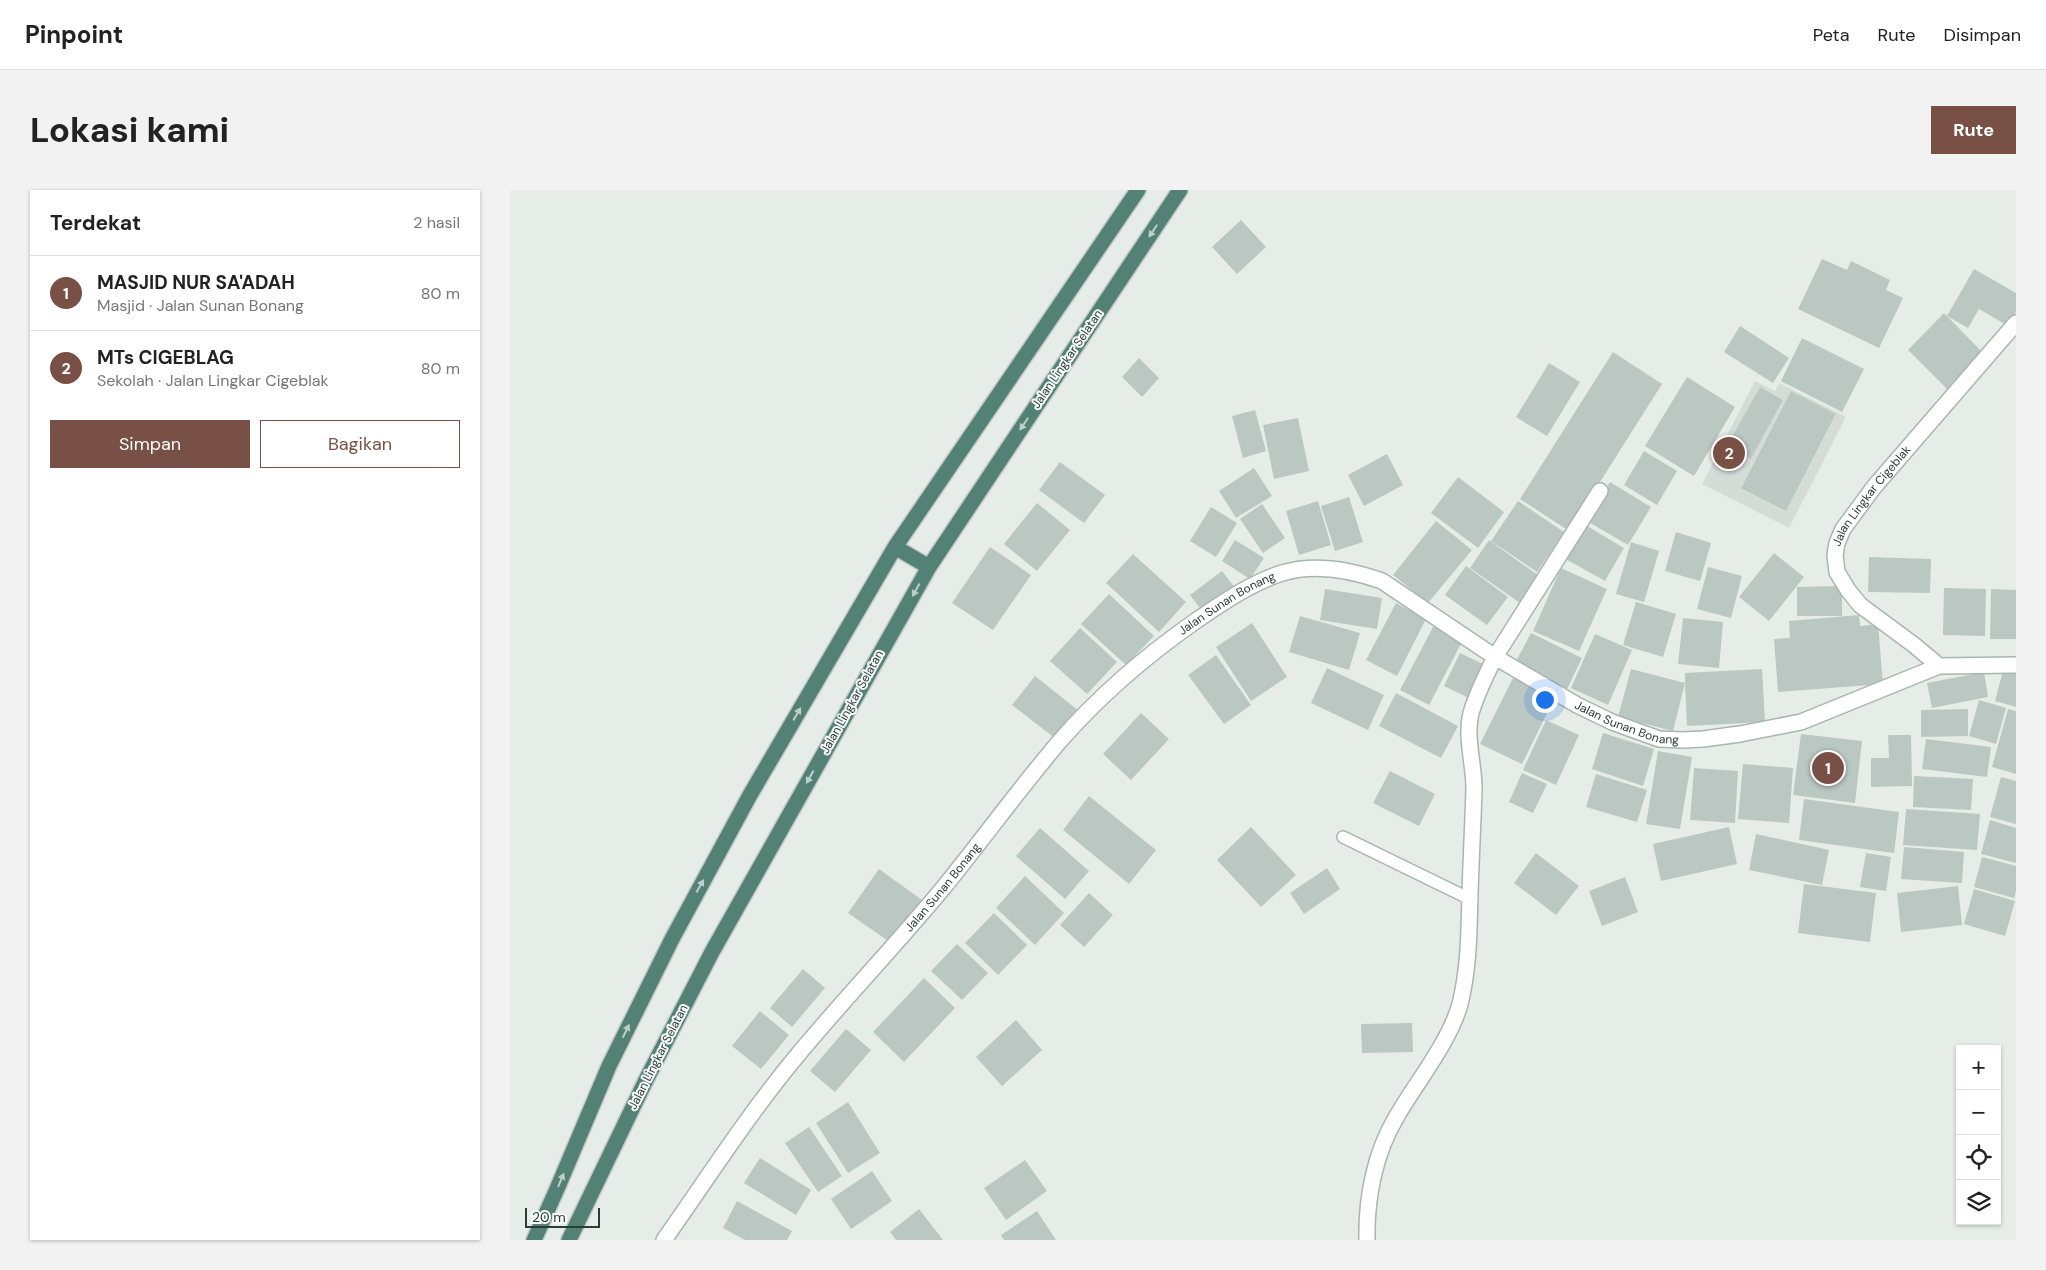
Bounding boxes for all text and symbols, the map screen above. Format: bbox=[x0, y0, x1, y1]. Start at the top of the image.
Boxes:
text: Pinpoint bbox=[25, 19, 123, 50]
text: Peta bbox=[1813, 23, 1849, 47]
text: Rute bbox=[1877, 23, 1916, 47]
text: Disimpan bbox=[1944, 23, 2021, 47]
button: Rute bbox=[1931, 106, 2016, 154]
text: Lokasi kami bbox=[30, 107, 229, 153]
text: Terdekat bbox=[50, 209, 141, 237]
text: 2 hasil bbox=[413, 212, 460, 233]
one-way arrow bbox=[1148, 224, 1157, 237]
text: MASJID NUR SA'ADAH bbox=[97, 270, 295, 295]
text: 1 bbox=[63, 283, 69, 304]
text: 80 m bbox=[421, 283, 460, 304]
text: Masjid · Jalan Sunan Bonang bbox=[97, 295, 304, 316]
street label: Jalan Lingkar Selatan bbox=[1028, 306, 1106, 411]
text: MTs CIGEBLAG bbox=[97, 345, 234, 370]
text: 2 bbox=[61, 358, 71, 379]
text: 80 m bbox=[421, 358, 460, 379]
text: Sekolah · Jalan Lingkar Cigeblak bbox=[97, 370, 329, 391]
one-way arrow bbox=[1019, 417, 1029, 431]
button: Simpan bbox=[50, 420, 250, 468]
button: Bagikan bbox=[260, 420, 460, 468]
pin: 2 bbox=[1713, 434, 1745, 472]
street label: Jalan Lingkar Cigeblak bbox=[1829, 442, 1914, 549]
street label: Jalan Sunan Bonang bbox=[1175, 568, 1278, 639]
one-way arrow bbox=[912, 582, 920, 597]
street label: Jalan Lingkar Selatan bbox=[817, 647, 887, 756]
your location bbox=[1532, 687, 1558, 713]
street label: Jalan Sunan Bonang bbox=[1572, 697, 1680, 748]
one-way arrow bbox=[793, 708, 802, 721]
pin: 1 bbox=[1812, 749, 1844, 787]
one-way arrow bbox=[806, 770, 815, 783]
street label: Jalan Sunan Bonang bbox=[901, 839, 984, 935]
one-way arrow bbox=[696, 879, 704, 894]
street label: Jalan Lingkar Selatan bbox=[625, 1002, 691, 1112]
one-way arrow bbox=[622, 1024, 630, 1038]
map controls bbox=[1956, 1045, 2001, 1225]
button: + bbox=[1956, 1045, 2001, 1090]
button: − bbox=[1956, 1090, 2001, 1135]
button: locate bbox=[1956, 1135, 2001, 1180]
one-way arrow bbox=[558, 1173, 566, 1187]
button: layers bbox=[1956, 1180, 2001, 1225]
scale bar bbox=[525, 1205, 600, 1228]
text: 20 m bbox=[532, 1208, 566, 1226]

